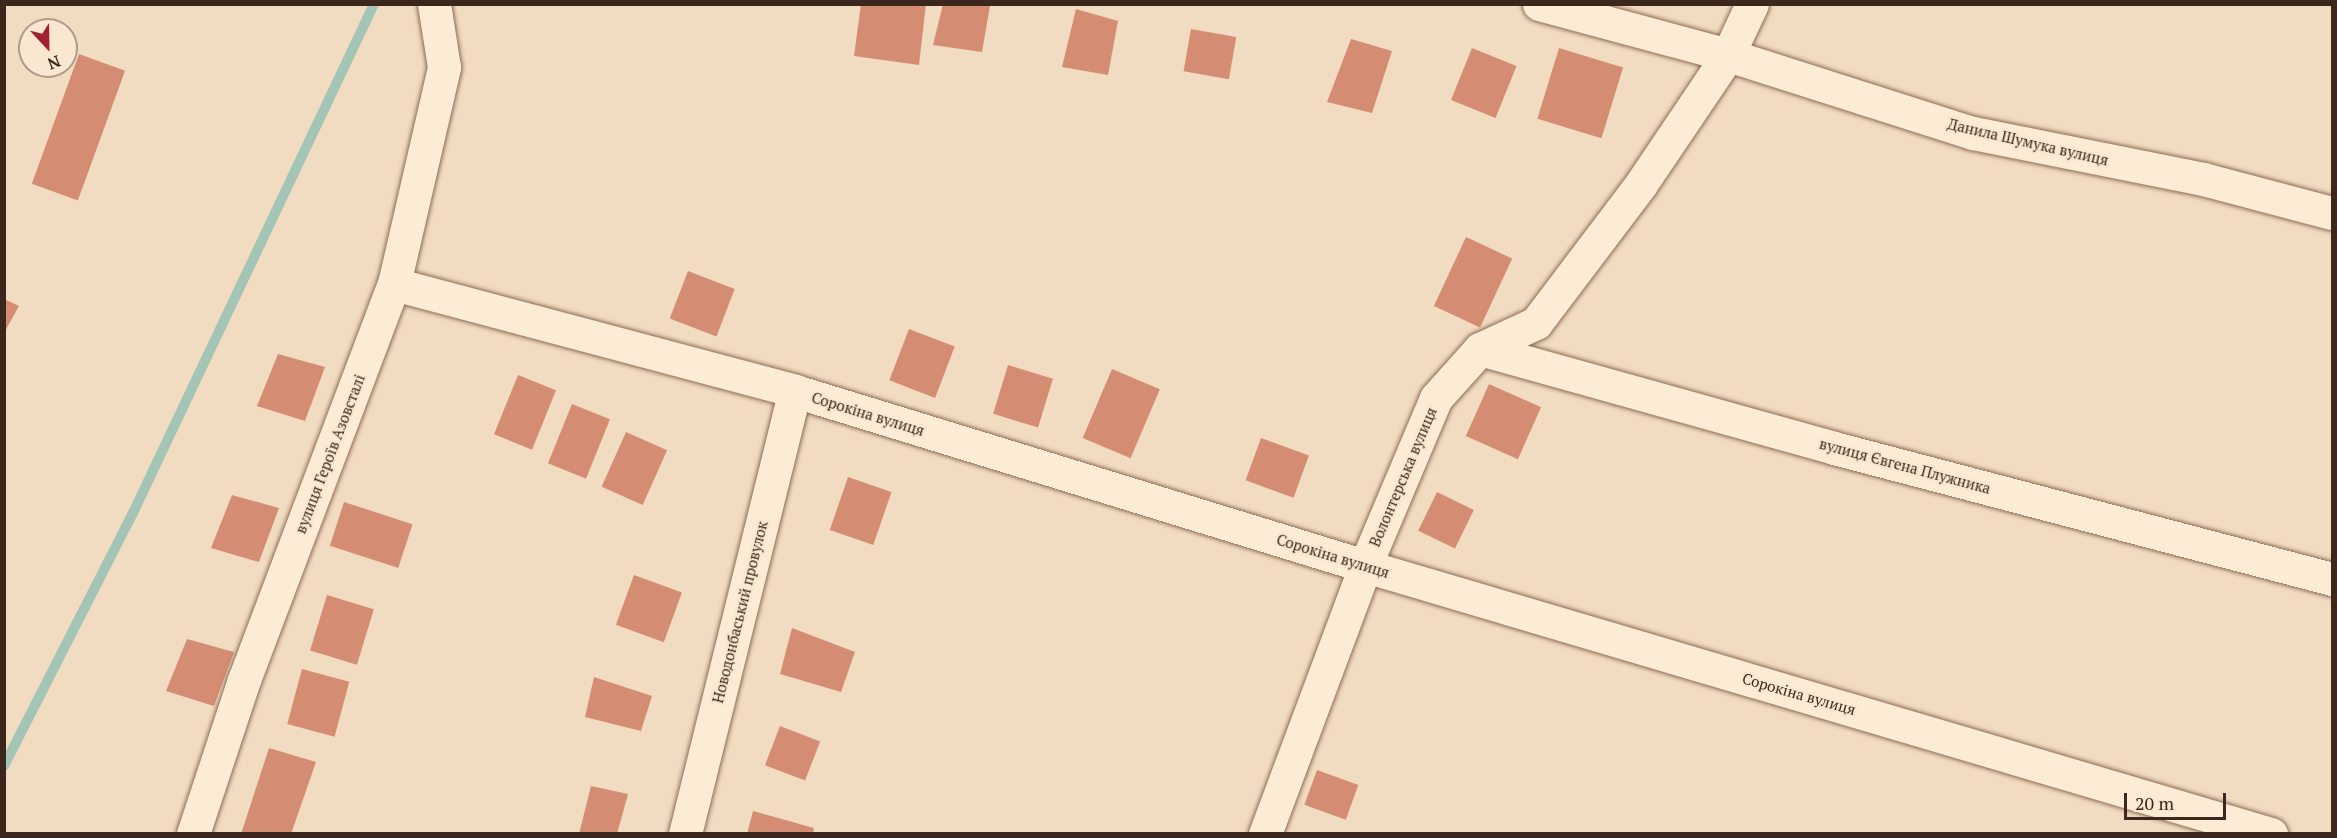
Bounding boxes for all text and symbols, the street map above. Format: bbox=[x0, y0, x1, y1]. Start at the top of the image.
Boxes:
north arrow bbox=[18, 18, 78, 78]
text: N bbox=[44, 50, 64, 75]
street label: Данила Шумука вулиця bbox=[1946, 115, 2110, 169]
street label: вулиця Героїв Азовсталі bbox=[291, 372, 369, 536]
street label: Сорокіна вулиця bbox=[809, 388, 927, 440]
street label: Волонтерська вулиця bbox=[1365, 405, 1441, 549]
street label: вулиця Євгена Плужника bbox=[1817, 434, 1993, 498]
street label: Новодонбаський провулок bbox=[709, 519, 771, 705]
street label: Сорокіна вулиця bbox=[1274, 530, 1392, 582]
street label: Сорокіна вулиця bbox=[1740, 669, 1858, 719]
scale bar bbox=[2127, 781, 2229, 819]
text: 20 m bbox=[2135, 791, 2174, 815]

